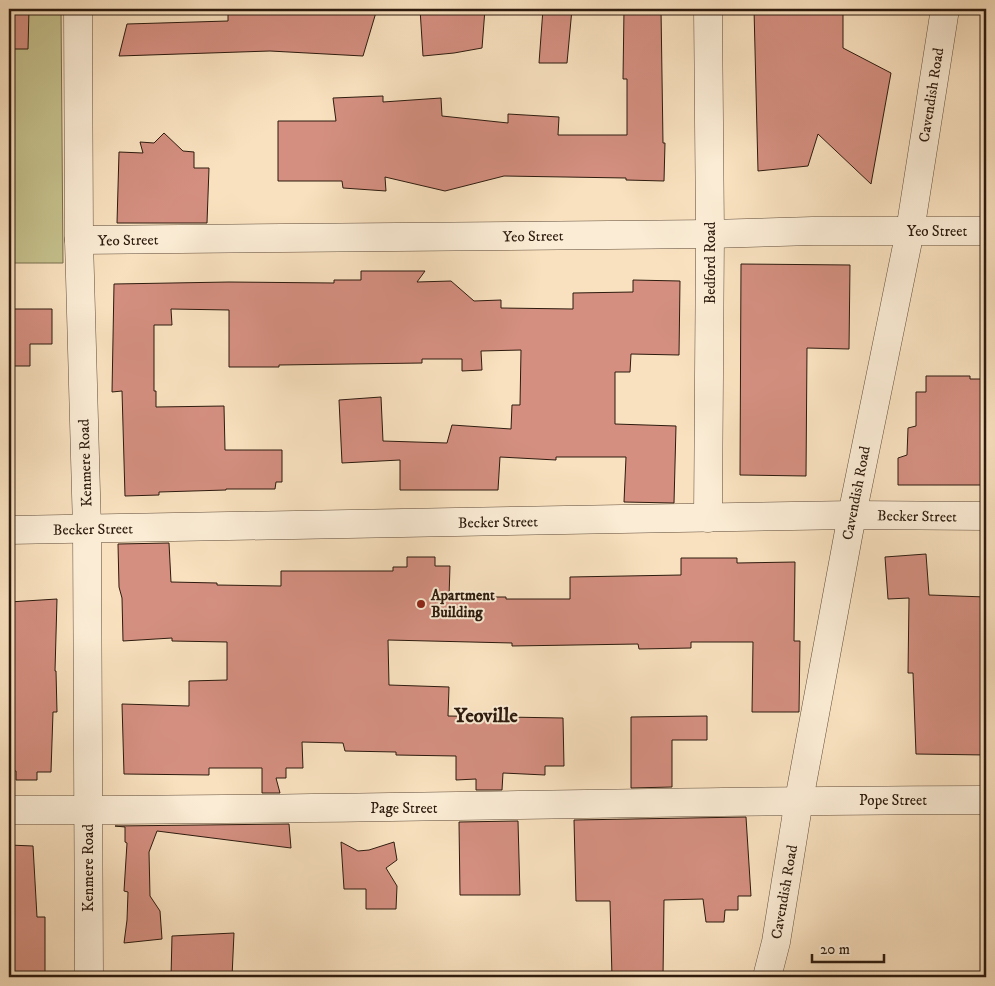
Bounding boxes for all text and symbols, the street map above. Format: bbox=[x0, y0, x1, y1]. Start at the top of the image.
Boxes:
street label: Cavendish Road bbox=[915, 46, 948, 144]
street label: Bedford Road bbox=[701, 221, 720, 304]
street label: Yeo Street bbox=[907, 222, 968, 241]
street label: Yeo Street bbox=[502, 226, 564, 247]
street label: Yeo Street bbox=[97, 230, 159, 251]
street label: Kenmere Road bbox=[74, 418, 97, 507]
street label: Cavendish Road bbox=[838, 444, 875, 542]
street label: Becker Street bbox=[877, 506, 957, 527]
street label: Becker Street bbox=[458, 512, 538, 533]
street label: Becker Street bbox=[53, 519, 133, 540]
place label: Apartment Building bbox=[430, 586, 495, 622]
marker: Apartment Building bbox=[415, 598, 427, 610]
district label: Yeoville bbox=[453, 704, 518, 729]
street label: Pope Street bbox=[859, 791, 927, 810]
street label: Page Street bbox=[370, 799, 438, 818]
street label: Kenmere Road bbox=[79, 824, 98, 912]
street label: Cavendish Road bbox=[767, 843, 802, 941]
scale bar bbox=[812, 931, 885, 963]
text: 20 m bbox=[820, 940, 850, 959]

